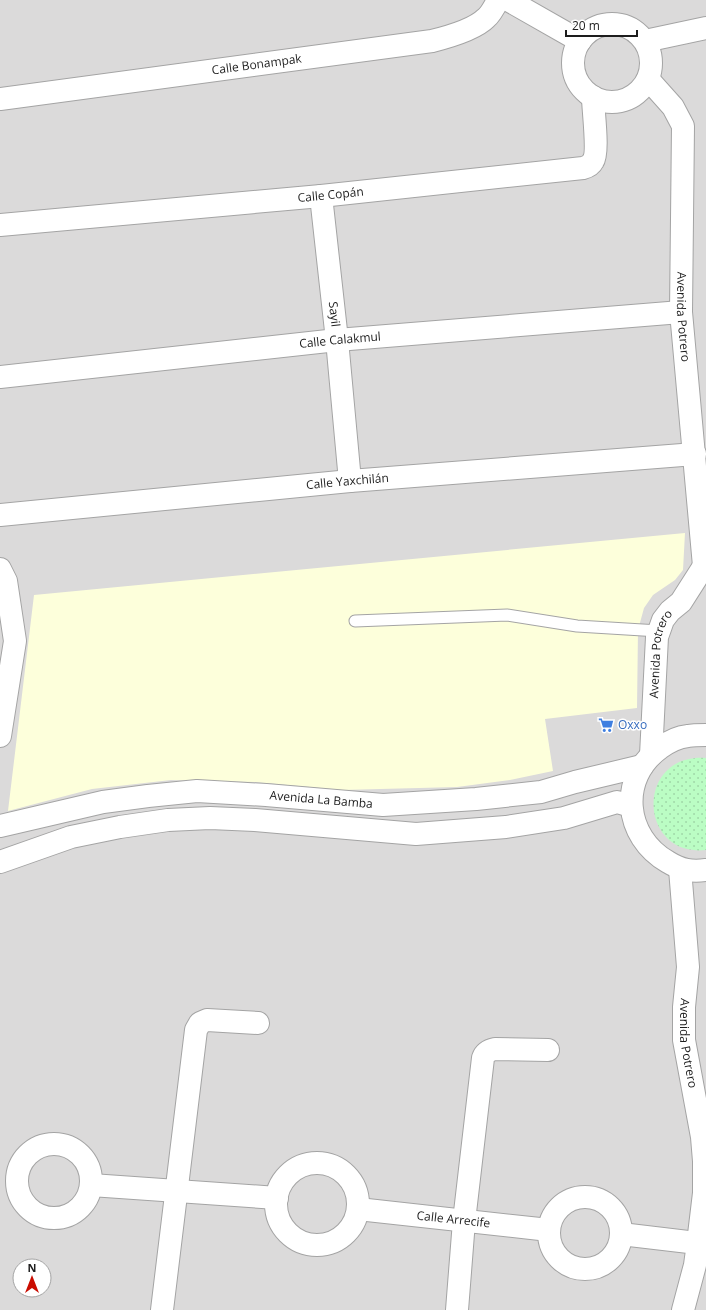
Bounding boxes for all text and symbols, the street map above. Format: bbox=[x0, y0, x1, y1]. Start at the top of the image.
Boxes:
scale bar bbox=[566, 12, 637, 38]
text: 20 m bbox=[572, 17, 600, 34]
street label: Calle Bonampak bbox=[211, 49, 303, 78]
street label: Calle Copán bbox=[297, 182, 364, 206]
street label: Avenida Potrero bbox=[673, 272, 694, 363]
street label: Sayil bbox=[325, 301, 344, 328]
street label: Calle Calakmul bbox=[298, 327, 381, 352]
street label: Calle Yaxchilán bbox=[305, 469, 389, 493]
street label: Avenida Potrero bbox=[645, 606, 676, 699]
supermarket icon: Oxxo bbox=[597, 716, 615, 734]
place label: Oxxo bbox=[618, 716, 647, 733]
street label: Avenida La Bamba bbox=[269, 786, 374, 812]
street label: Avenida Potrero bbox=[676, 998, 702, 1089]
street label: Calle Arrecife bbox=[416, 1207, 491, 1232]
north arrow bbox=[12, 1258, 52, 1298]
text: N bbox=[28, 1260, 36, 1275]

